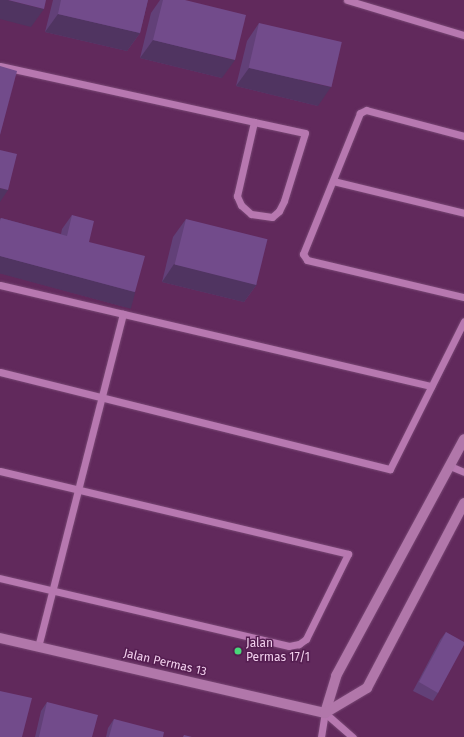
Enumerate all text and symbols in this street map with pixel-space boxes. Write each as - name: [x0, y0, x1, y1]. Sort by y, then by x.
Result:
- place label: Jalan Permas 17/1: [246, 637, 310, 665]
- street label: Jalan Permas 13: [122, 646, 208, 680]
- marker: Jalan Permas 17/1: [233, 646, 243, 656]

